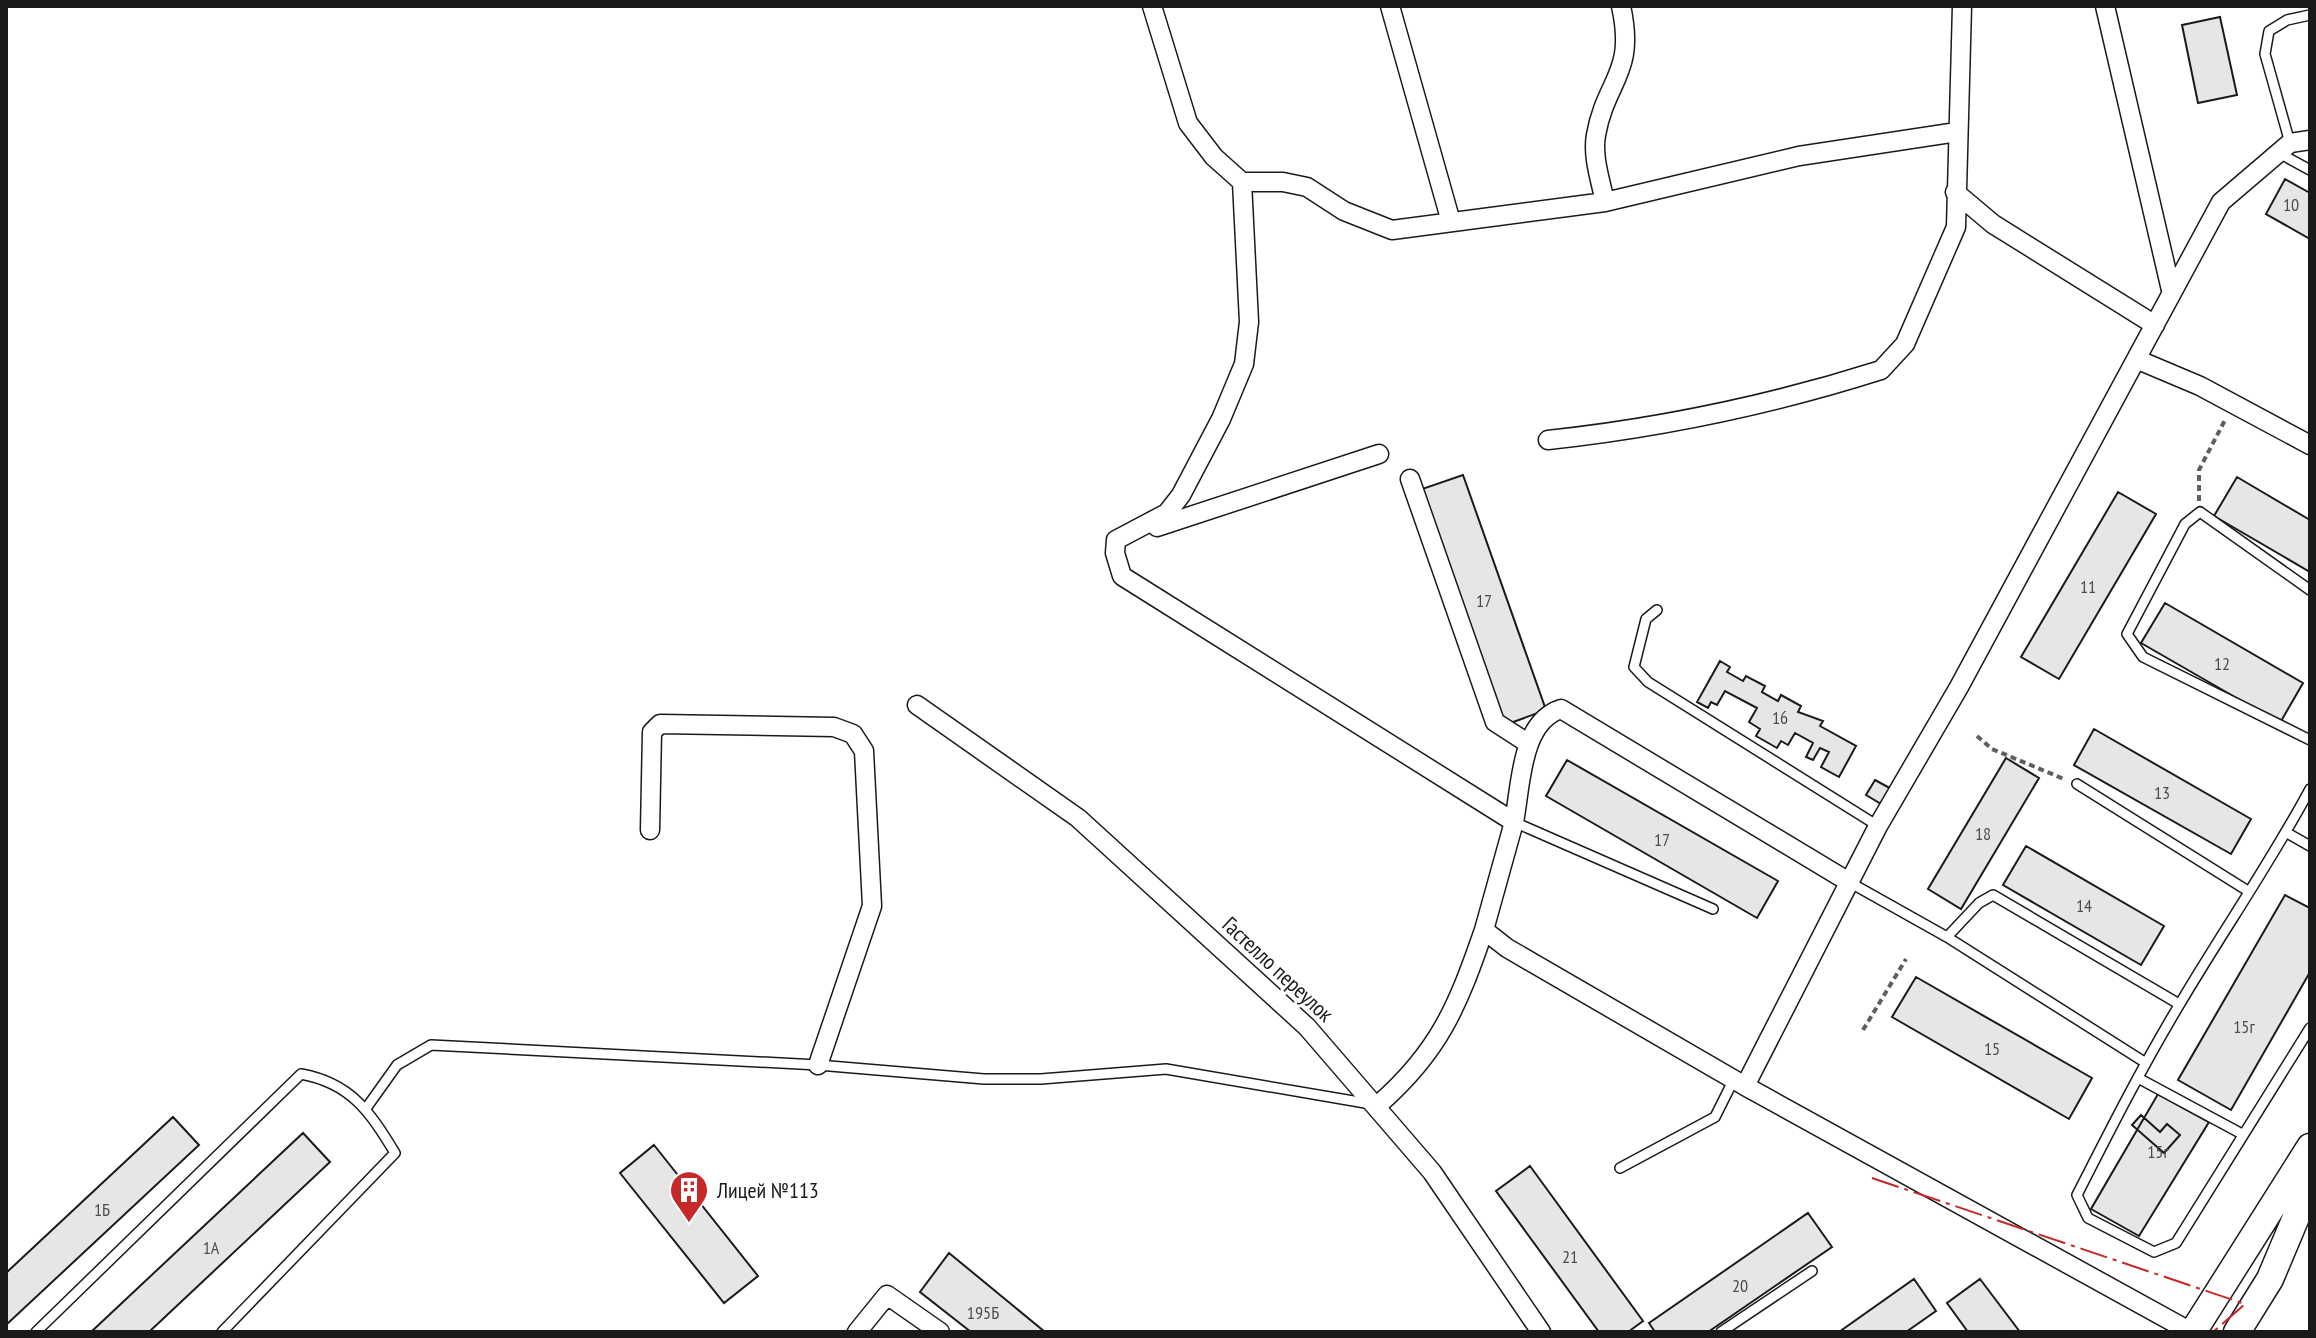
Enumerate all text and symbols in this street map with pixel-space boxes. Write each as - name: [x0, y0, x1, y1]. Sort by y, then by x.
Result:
- house number: 10: [2283, 193, 2299, 216]
- house number: 11: [2080, 575, 2096, 598]
- house number: 17: [1476, 589, 1492, 612]
- house number: 12: [2214, 652, 2230, 675]
- house number: 16: [1772, 706, 1788, 729]
- house number: 13: [2154, 781, 2170, 804]
- house number: 18: [1975, 822, 1991, 845]
- house number: 17: [1654, 828, 1670, 851]
- house number: 14: [2076, 894, 2092, 917]
- street label: Гастелло переулок: [1217, 910, 1340, 1028]
- house number: 15г: [2233, 1015, 2255, 1038]
- house number: 15: [1984, 1037, 2000, 1060]
- house number: 15г: [2147, 1140, 2169, 1163]
- building icon: Лицей №113: [668, 1169, 710, 1224]
- place label: Лицей №113: [716, 1176, 819, 1204]
- house number: 1Б: [94, 1198, 110, 1221]
- house number: 1А: [203, 1236, 220, 1259]
- house number: 21: [1562, 1245, 1578, 1268]
- house number: 20: [1732, 1274, 1748, 1297]
- house number: 195Б: [967, 1301, 999, 1324]

